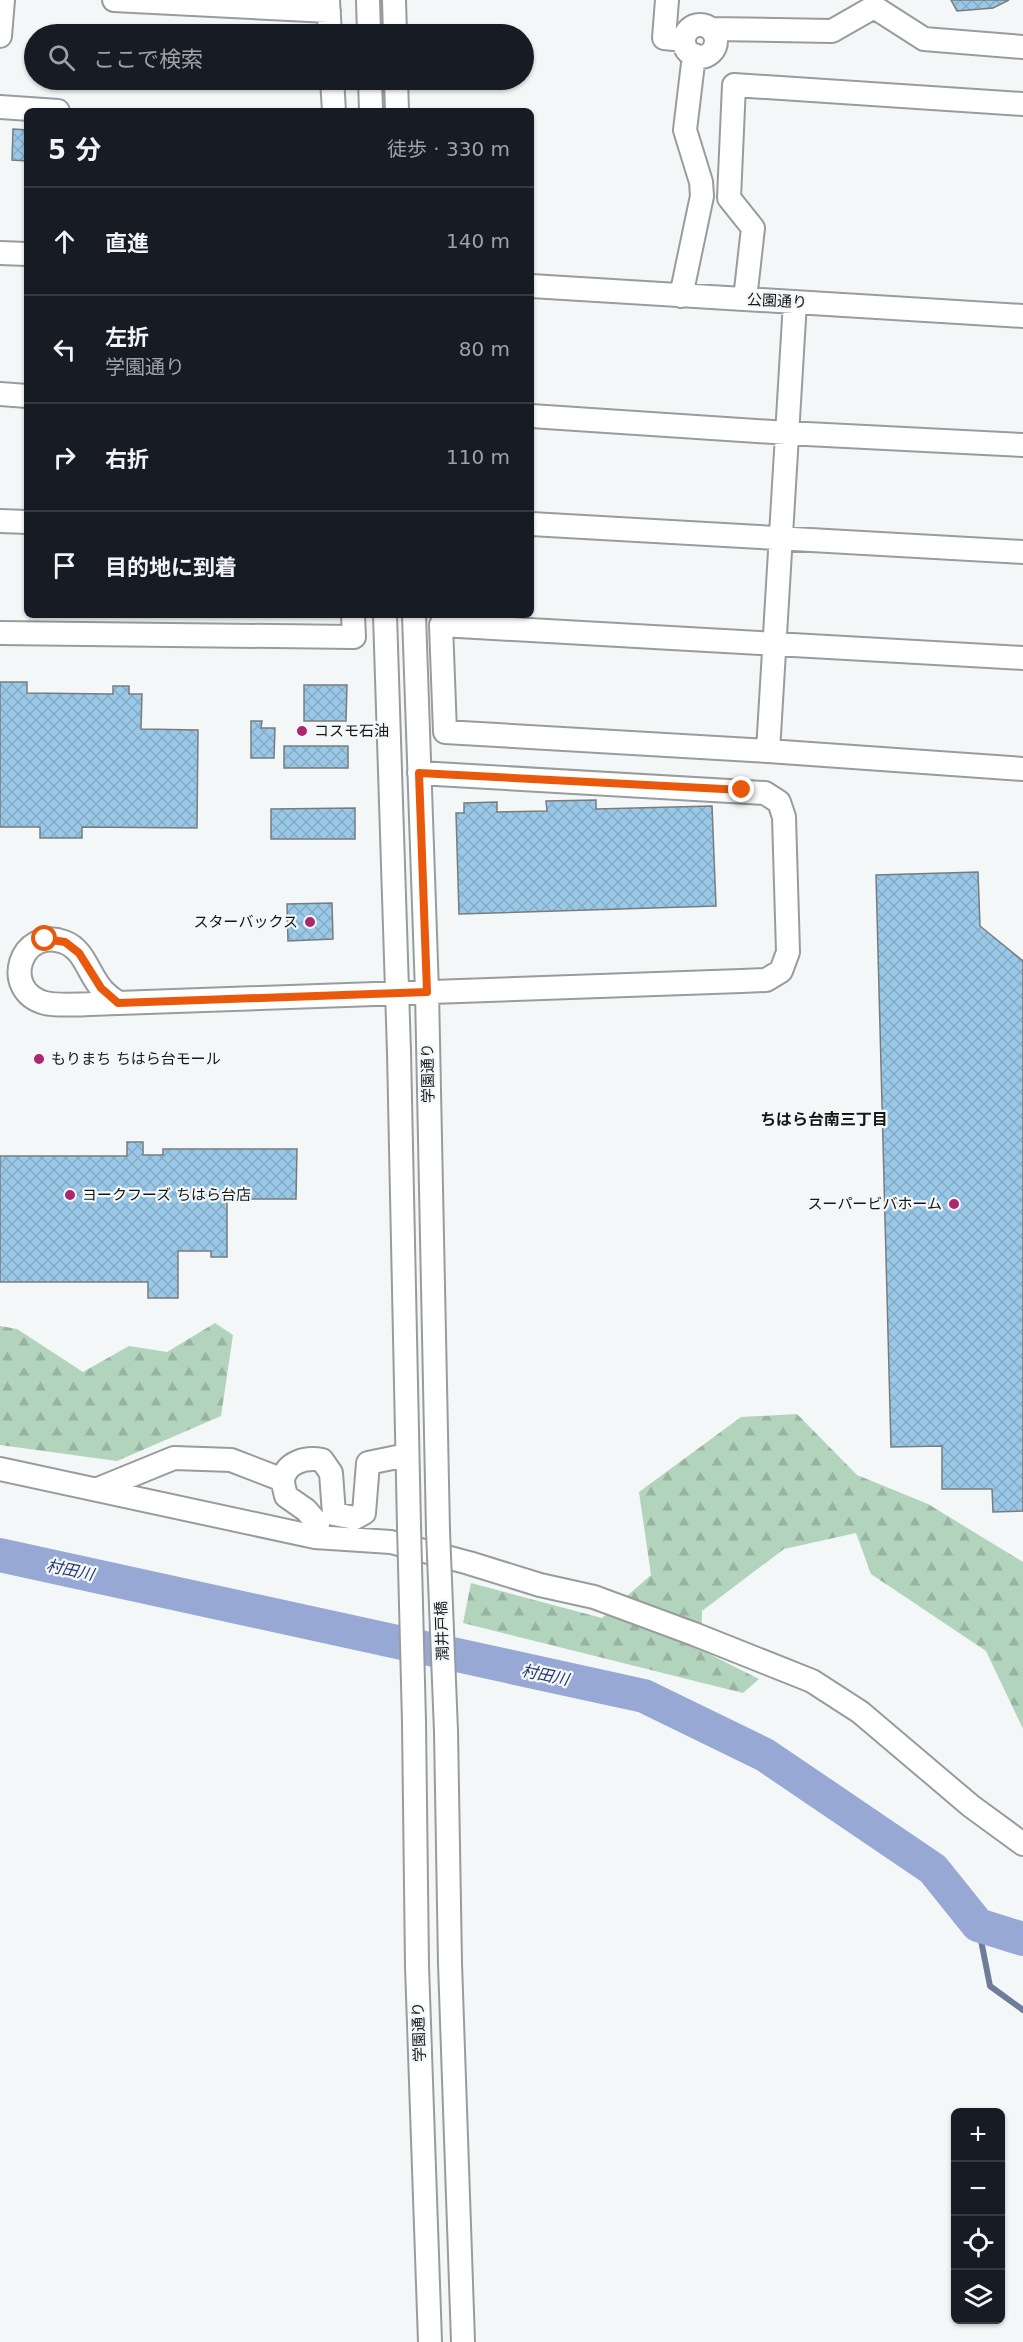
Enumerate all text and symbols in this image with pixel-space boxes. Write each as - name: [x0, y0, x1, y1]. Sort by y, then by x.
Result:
- search box: [24, 24, 534, 90]
- icon: search: [45, 41, 78, 74]
- text: ここで検索: [93, 47, 203, 72]
- text: 5 分: [48, 135, 101, 165]
- text: 徒歩 · 330 m: [387, 137, 510, 161]
- icon: ahead: [48, 225, 81, 258]
- text: 140 m: [446, 229, 510, 253]
- text: 直進: [105, 231, 149, 256]
- street label: 公園通り: [747, 290, 807, 312]
- text: 左折: [105, 325, 149, 350]
- icon: left: [48, 333, 81, 366]
- text: 80 m: [459, 337, 510, 361]
- text: 学園通り: [105, 355, 185, 379]
- icon: right: [48, 441, 81, 474]
- text: 110 m: [446, 445, 510, 469]
- text: 右折: [105, 447, 149, 472]
- icon: arrive: [48, 549, 81, 582]
- text: 目的地に到着: [105, 555, 237, 580]
- place label: コスモ石油: [314, 722, 389, 740]
- marker: コスモ石油: [295, 724, 309, 738]
- route end: [728, 776, 754, 802]
- place label: スターバックス: [194, 913, 298, 931]
- marker: スターバックス: [303, 915, 317, 929]
- route start: [31, 925, 57, 951]
- street label: 学園通り: [418, 1043, 438, 1103]
- place label: もりまち ちはら台モール: [51, 1050, 221, 1068]
- marker: もりまち ちはら台モール: [32, 1052, 46, 1066]
- district label: ちはら台南三丁目: [760, 1110, 888, 1129]
- place label: ヨークフーズ ちはら台店: [82, 1186, 251, 1204]
- marker: ヨークフーズ ちはら台店: [63, 1188, 77, 1202]
- place label: スーパービバホーム: [808, 1195, 942, 1213]
- marker: スーパービバホーム: [947, 1197, 961, 1211]
- water label: 村田川: [45, 1556, 97, 1585]
- street label: 潤井戸橋: [432, 1601, 452, 1661]
- water label: 村田川: [520, 1661, 572, 1690]
- street label: 学園通り: [409, 2002, 429, 2062]
- map controls: [951, 2108, 1005, 2324]
- button: +: [951, 2108, 1005, 2162]
- button: −: [951, 2162, 1005, 2216]
- button: locate: [951, 2216, 1005, 2270]
- button: layers: [951, 2270, 1005, 2324]

